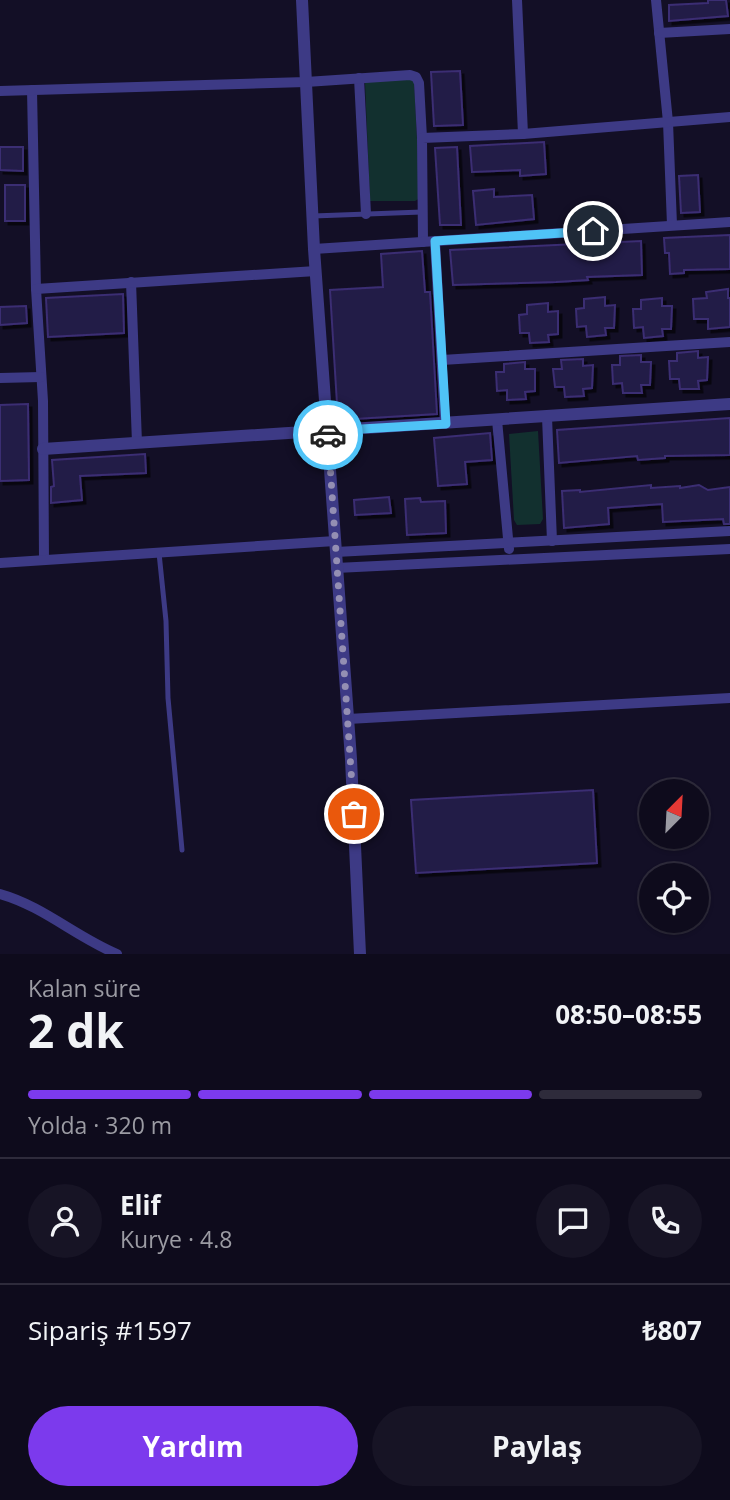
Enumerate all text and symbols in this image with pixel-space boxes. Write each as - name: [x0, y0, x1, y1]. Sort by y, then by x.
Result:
- pin: [563, 201, 623, 261]
- icon: home: [574, 212, 612, 250]
- courier: [293, 400, 363, 470]
- icon: car: [309, 416, 347, 454]
- north arrow: [639, 779, 709, 849]
- map controls: [639, 779, 709, 933]
- pin: [324, 784, 384, 844]
- icon: bag: [335, 795, 373, 833]
- button: locate: [639, 863, 709, 933]
- text: Kalan süre: [28, 972, 141, 1004]
- text: 08:50–08:55: [555, 996, 702, 1032]
- text: 2 dk: [28, 999, 124, 1061]
- text: Yolda · 320 m: [28, 1109, 172, 1141]
- button: person: [28, 1184, 102, 1258]
- button: chat: [536, 1184, 610, 1258]
- button: phone: [628, 1184, 702, 1258]
- text: Elif: [120, 1187, 161, 1223]
- text: Kurye · 4.8: [120, 1223, 232, 1255]
- text: Sipariş #1597: [28, 1312, 192, 1348]
- text: ₺807: [643, 1312, 702, 1348]
- button: Yardım: [28, 1406, 358, 1486]
- button: Paylaş: [372, 1406, 702, 1486]

